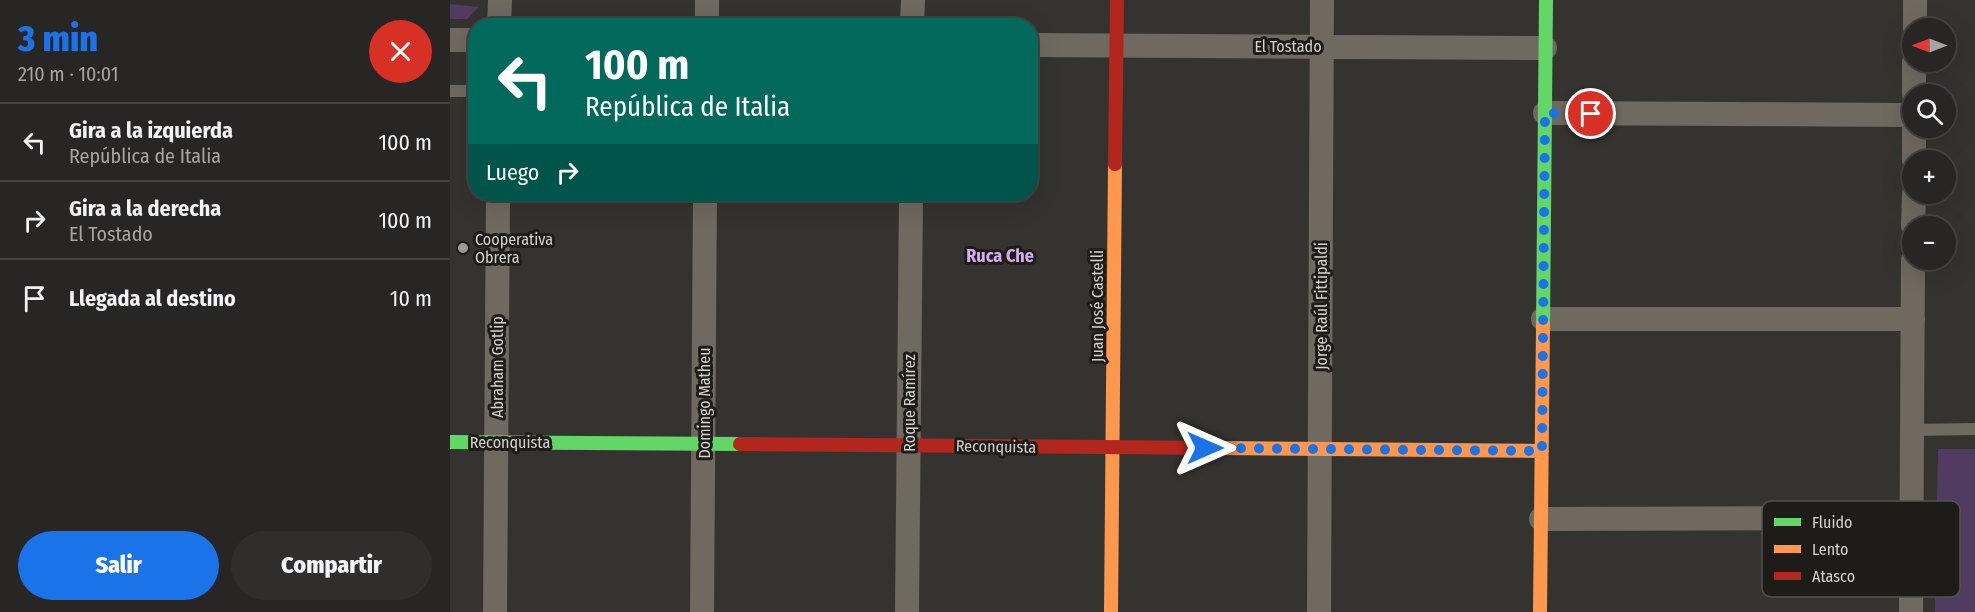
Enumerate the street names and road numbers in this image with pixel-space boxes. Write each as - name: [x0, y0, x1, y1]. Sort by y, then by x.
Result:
- street label: El Tostado: [1254, 37, 1322, 56]
- street label: Jorge Raúl Fittipaldi: [1312, 242, 1331, 370]
- street label: Juan José Castelli: [1088, 250, 1107, 362]
- street label: Abraham Gotlip: [488, 316, 507, 418]
- street label: Domingo Matheu: [695, 347, 714, 459]
- street label: Roque Ramírez: [900, 354, 919, 452]
- street label: Reconquista: [470, 433, 550, 452]
- street label: Reconquista: [956, 436, 1037, 457]

